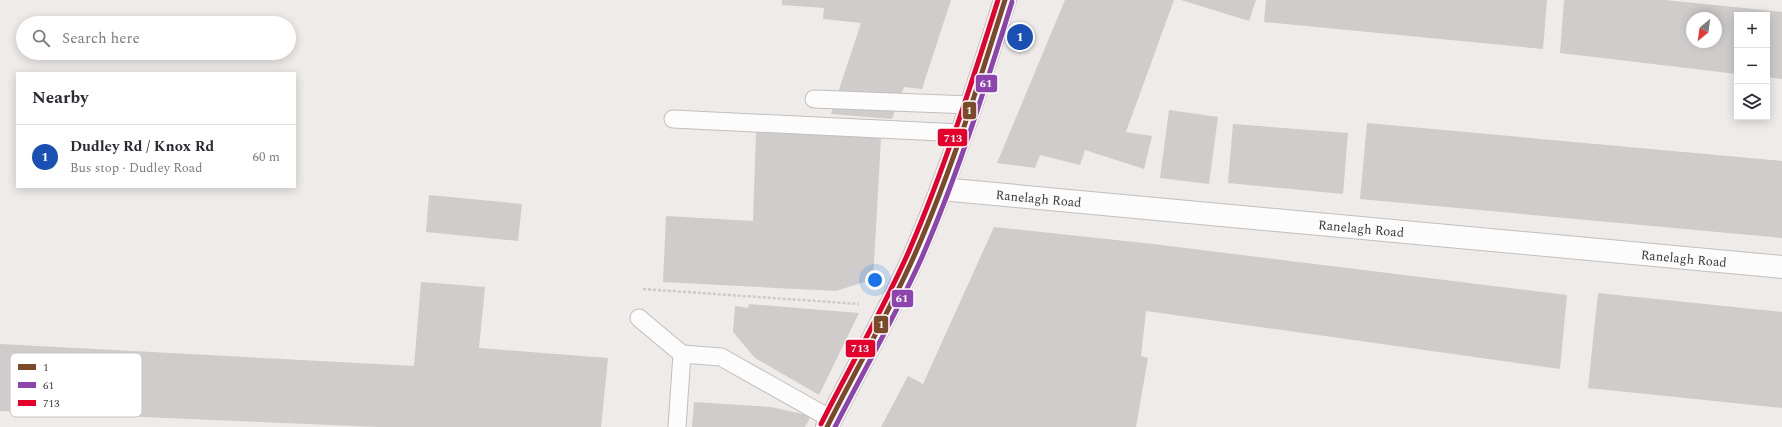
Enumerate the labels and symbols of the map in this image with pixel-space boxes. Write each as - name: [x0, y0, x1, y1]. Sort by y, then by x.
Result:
- north arrow: [1686, 12, 1722, 48]
- pin: 1: [1007, 22, 1033, 52]
- line badge: 61: [975, 74, 998, 93]
- text: 61: [980, 75, 992, 92]
- line badge: 1: [962, 101, 977, 120]
- text: 1: [966, 102, 972, 119]
- line badge: 713: [937, 128, 968, 147]
- text: 713: [944, 130, 962, 147]
- street label: Ranelagh Road: [995, 185, 1082, 213]
- street label: Ranelagh Road: [1317, 215, 1405, 243]
- street label: Ranelagh Road: [1640, 245, 1728, 273]
- your location: [865, 270, 885, 290]
- line badge: 61: [891, 289, 914, 308]
- text: 61: [896, 290, 908, 307]
- line badge: 1: [873, 315, 889, 334]
- text: 1: [878, 316, 884, 333]
- line badge: 713: [845, 339, 876, 358]
- text: 713: [851, 340, 869, 357]
- legend: [10, 353, 142, 417]
- text: 1: [43, 359, 49, 376]
- text: 61: [43, 377, 54, 394]
- text: 713: [43, 395, 60, 412]

